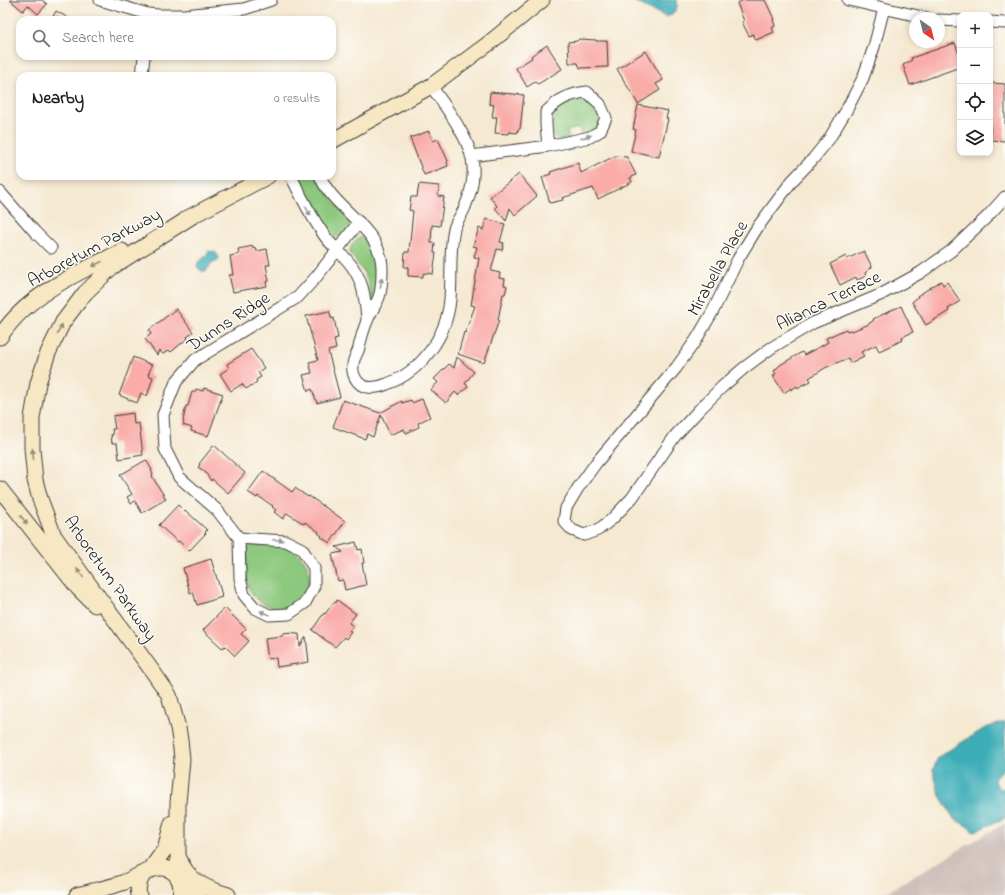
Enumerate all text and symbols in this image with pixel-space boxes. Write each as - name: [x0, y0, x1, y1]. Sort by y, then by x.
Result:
- north arrow: [909, 12, 945, 48]
- map controls: [957, 12, 993, 156]
- button: +: [957, 12, 993, 48]
- search box: [16, 16, 336, 60]
- icon: search: [30, 27, 52, 49]
- text: Search here: [62, 27, 134, 49]
- button: −: [957, 48, 993, 84]
- button: locate: [957, 84, 993, 120]
- text: Nearby: [32, 86, 84, 111]
- text: 0 results: [274, 89, 320, 108]
- button: layers: [957, 120, 993, 156]
- one-way arrow: [581, 134, 593, 140]
- street label: Arboretum Parkway: [23, 203, 166, 295]
- one-way arrow: [305, 205, 312, 217]
- street label: Mirabella Place: [682, 216, 756, 321]
- one-way arrow: [91, 261, 102, 267]
- street label: Alianca Terrace: [772, 265, 886, 338]
- one-way arrow: [378, 277, 384, 289]
- street label: Dunns Ridge: [182, 286, 277, 361]
- one-way arrow: [57, 324, 63, 335]
- one-way arrow: [29, 448, 36, 460]
- street label: Arboretum Parkway: [56, 511, 162, 647]
- one-way arrow: [19, 514, 28, 525]
- one-way arrow: [272, 537, 285, 543]
- one-way arrow: [76, 567, 85, 578]
- one-way arrow: [259, 609, 271, 615]

